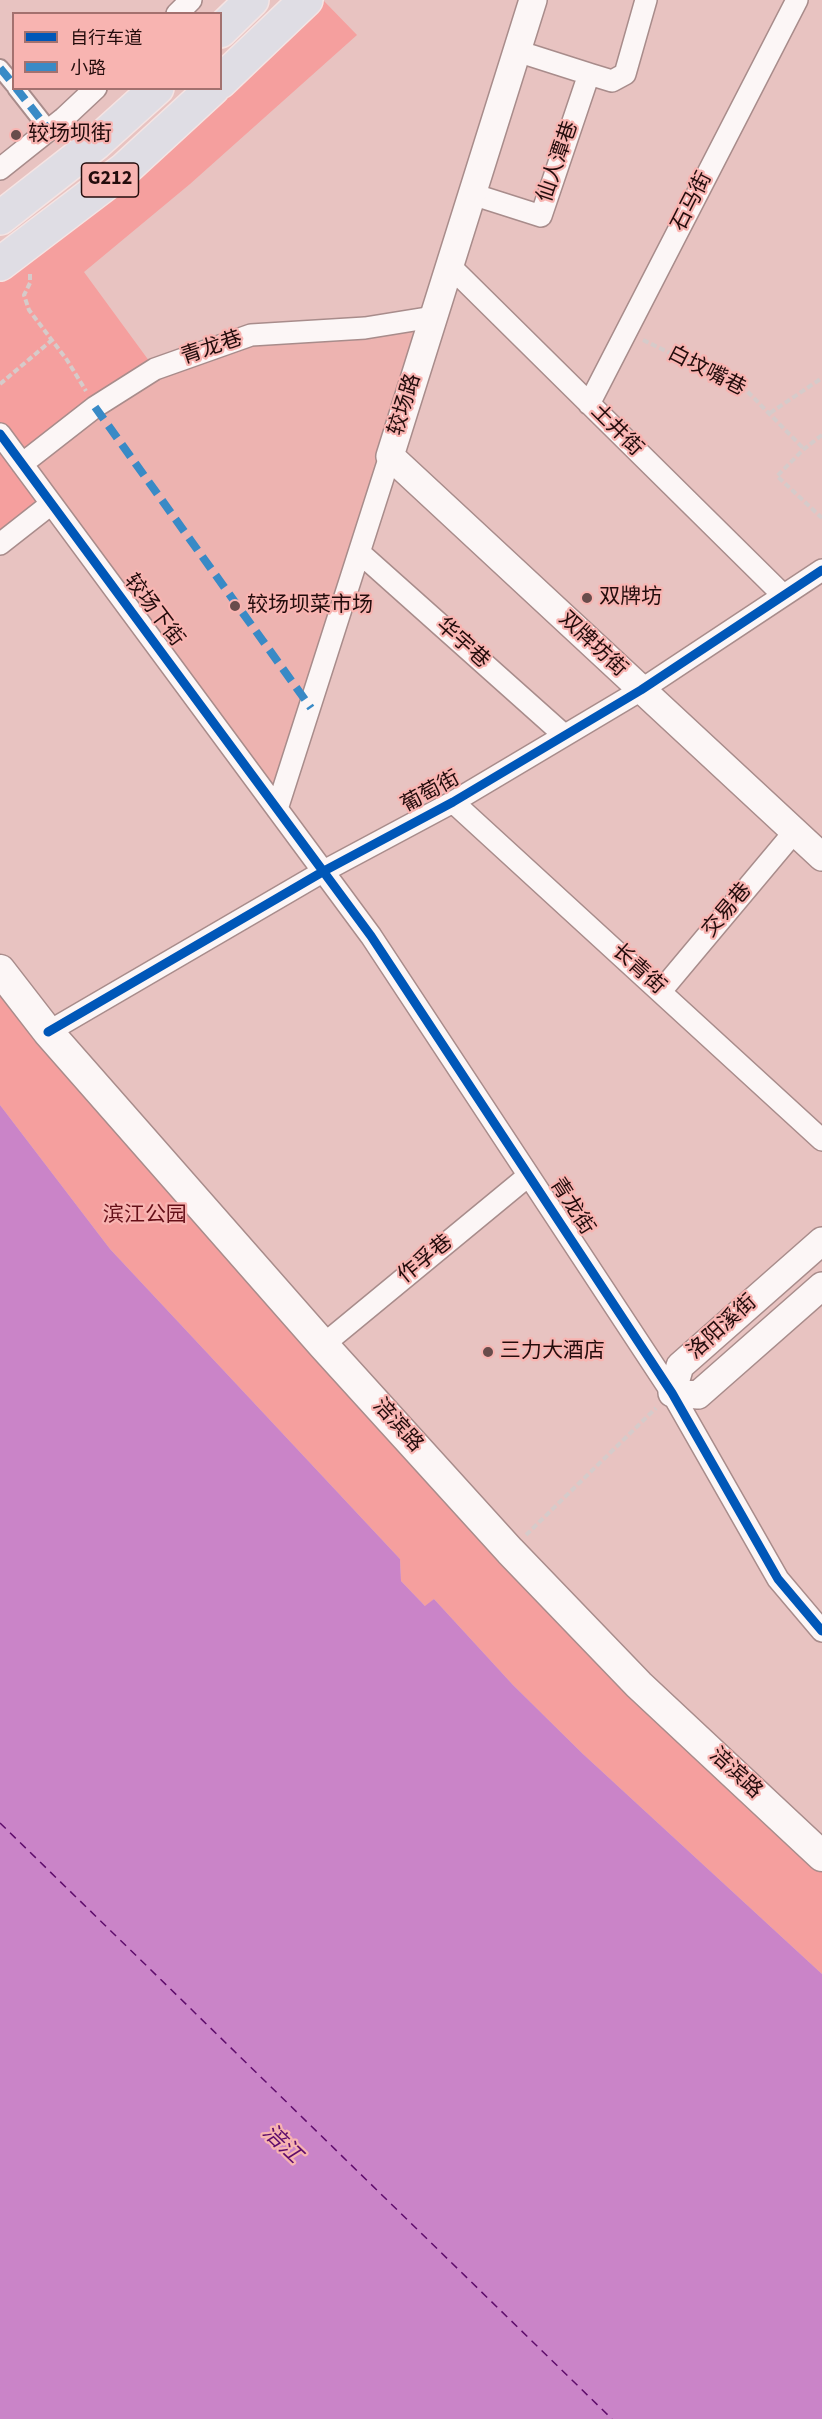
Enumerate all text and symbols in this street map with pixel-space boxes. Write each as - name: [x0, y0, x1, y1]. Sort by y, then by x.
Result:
- legend: [12, 12, 222, 90]
- text: 自行车道: [70, 26, 142, 51]
- text: 小路: [70, 56, 106, 81]
- street label: 仙人潭巷: [533, 118, 585, 206]
- place label: 较场坝街: [28, 122, 112, 148]
- marker: 较场坝街: [9, 128, 23, 142]
- road number: G212: [82, 163, 138, 197]
- street label: 石马街: [667, 168, 719, 236]
- street label: 青龙巷: [178, 327, 246, 371]
- street label: 白坟嘴巷: [663, 342, 749, 402]
- street label: 较场路: [385, 371, 427, 439]
- street label: 土井街: [585, 400, 647, 462]
- street label: 较场下街: [118, 570, 188, 652]
- place label: 双牌坊: [599, 585, 662, 611]
- marker: 双牌坊: [580, 591, 594, 605]
- place label: 较场坝菜市场: [247, 593, 373, 619]
- marker: 较场坝菜市场: [228, 599, 242, 613]
- street label: 双牌坊街: [553, 607, 631, 683]
- street label: 华宇巷: [430, 614, 494, 674]
- street label: 葡萄街: [397, 767, 465, 819]
- street label: 交易巷: [698, 879, 758, 943]
- street label: 长青街: [606, 940, 670, 1000]
- street label: 青龙街: [543, 1174, 599, 1240]
- park label: 滨江公园: [103, 1203, 187, 1229]
- street label: 作孚巷: [394, 1230, 458, 1290]
- street label: 洛阳溪街: [683, 1291, 763, 1365]
- place label: 三力大酒店: [500, 1339, 605, 1365]
- marker: 三力大酒店: [481, 1345, 495, 1359]
- street label: 涪滨路: [367, 1394, 427, 1458]
- street label: 涪滨路: [703, 1743, 767, 1805]
- water label: 涪江: [256, 2120, 306, 2170]

